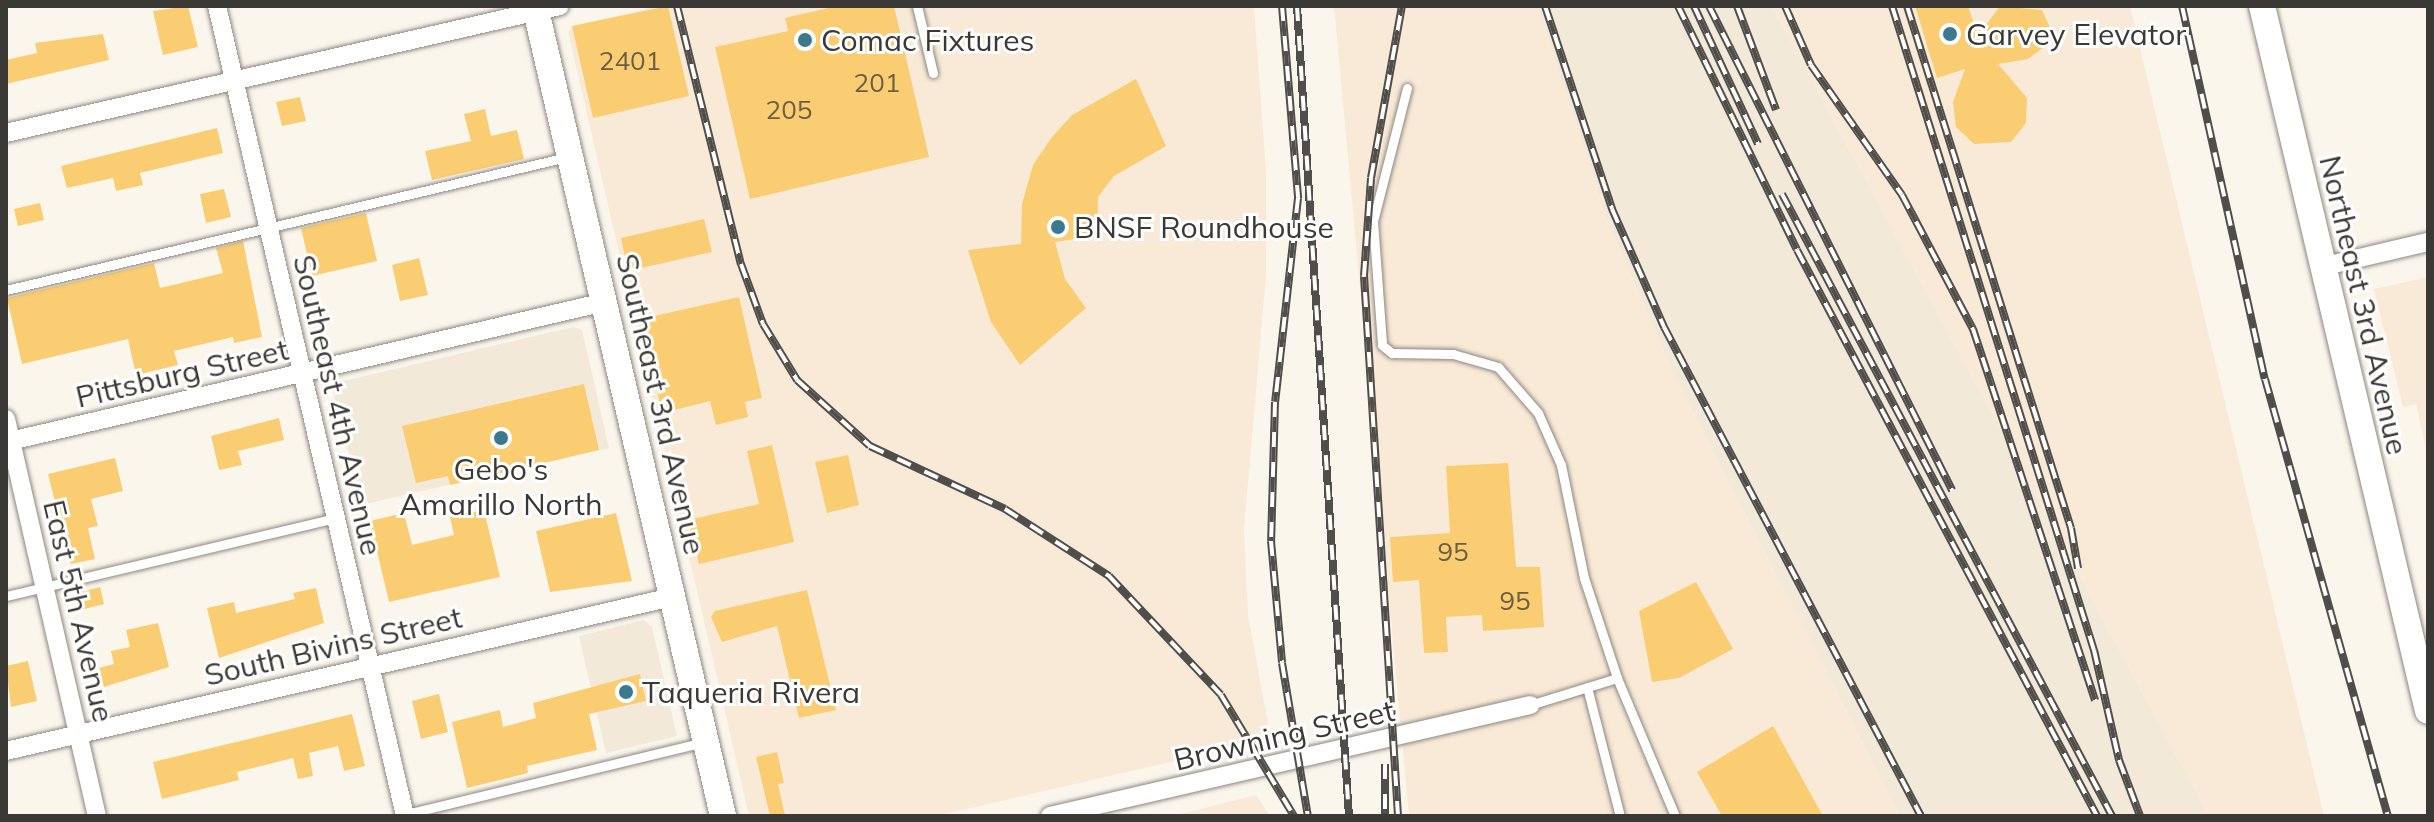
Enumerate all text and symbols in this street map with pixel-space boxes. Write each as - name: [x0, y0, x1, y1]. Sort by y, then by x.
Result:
- place label: Garvey Elevator: [1966, 16, 2186, 52]
- place label: Comac Fixtures: [821, 22, 1034, 58]
- marker: Garvey Elevator: [1941, 25, 1959, 43]
- marker: Comac Fixtures: [796, 31, 814, 49]
- house number: 2401: [599, 45, 661, 77]
- house number: 201: [854, 67, 900, 99]
- house number: 205: [766, 94, 812, 126]
- street label: Northeast 3rd Avenue: [2312, 152, 2416, 458]
- place label: BNSF Roundhouse: [1074, 209, 1334, 245]
- marker: BNSF Roundhouse: [1049, 218, 1067, 236]
- street label: Southeast 3rd Avenue: [609, 250, 713, 558]
- street label: Southeast 4th Avenue: [286, 251, 390, 559]
- street label: Pittsburg Street: [72, 331, 292, 415]
- marker: Gebo's Amarillo North: [492, 429, 510, 447]
- place label: Gebo's Amarillo North: [400, 451, 602, 522]
- street label: East 5th Avenue: [36, 496, 122, 726]
- house number: 95: [1437, 536, 1469, 568]
- house number: 95: [1499, 585, 1531, 617]
- street label: South Bivins Street: [201, 599, 465, 693]
- place label: Taqueria Rivera: [642, 674, 860, 710]
- marker: Taqueria Rivera: [617, 683, 635, 701]
- street label: Browning Street: [1170, 692, 1398, 778]

